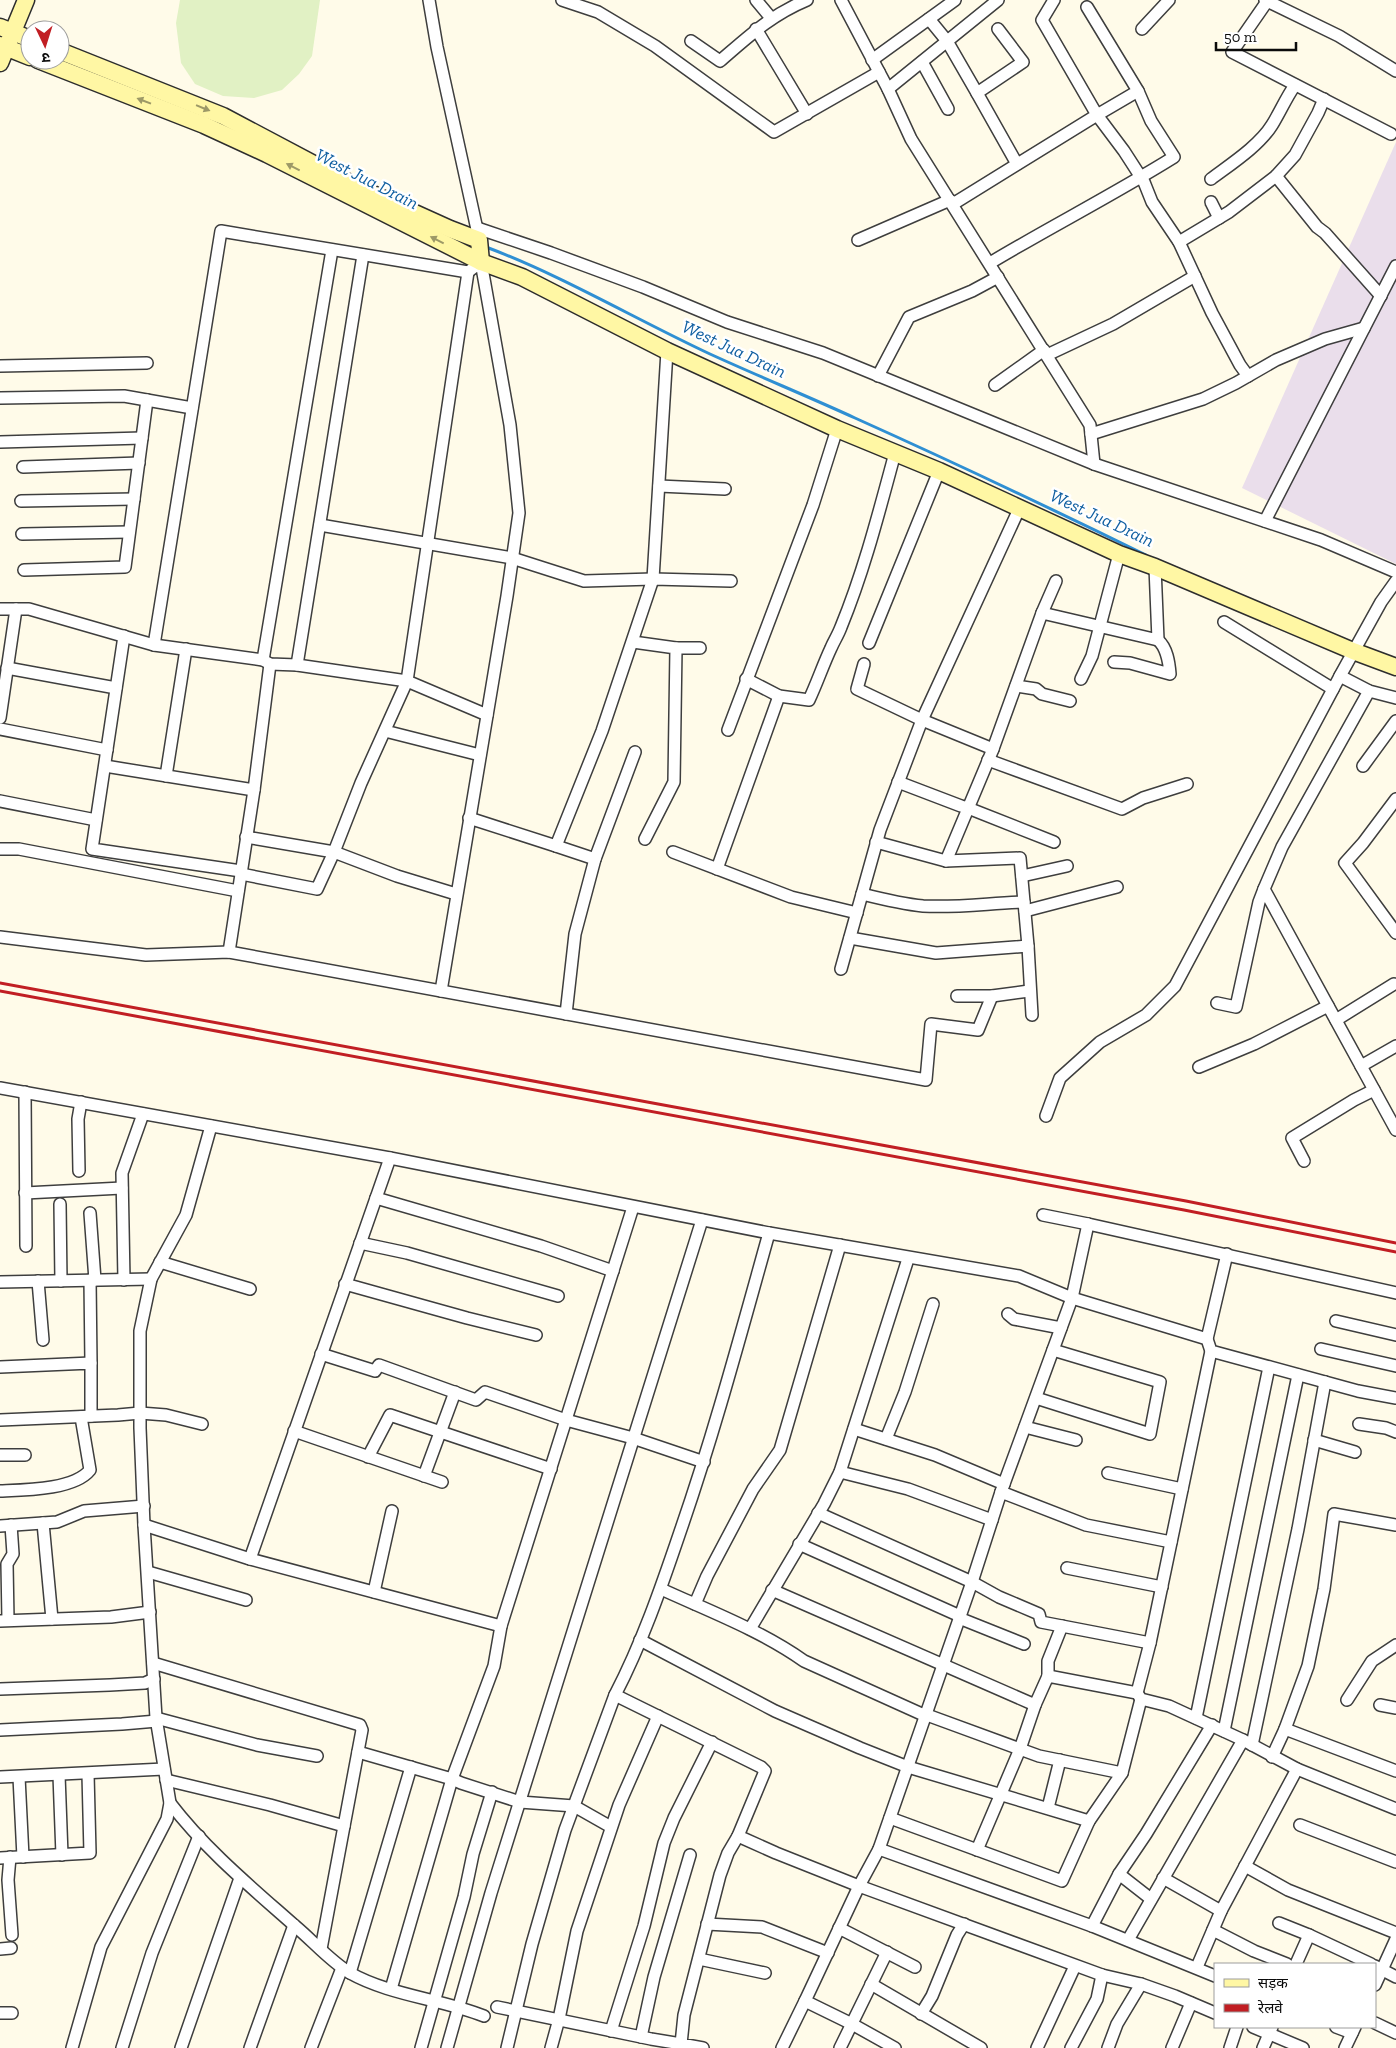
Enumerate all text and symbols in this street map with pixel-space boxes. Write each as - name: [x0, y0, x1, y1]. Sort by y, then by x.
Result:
- north arrow: [20, 20, 70, 70]
- scale bar: [1216, 20, 1296, 52]
- text: 50 m: [1224, 28, 1257, 46]
- text: उ: [40, 49, 51, 66]
- one-way arrow: [137, 97, 151, 105]
- one-way arrow: [196, 105, 210, 113]
- water label: West Jua Drain: [312, 144, 422, 214]
- one-way arrow: [285, 163, 300, 171]
- one-way arrow: [430, 236, 445, 244]
- water label: West Jua Drain: [678, 315, 790, 383]
- water label: West Jua Drain: [1046, 484, 1158, 552]
- legend: [1214, 1963, 1376, 2028]
- text: सड़क: [1258, 1974, 1288, 1992]
- text: रेलवे: [1257, 1999, 1283, 2017]

